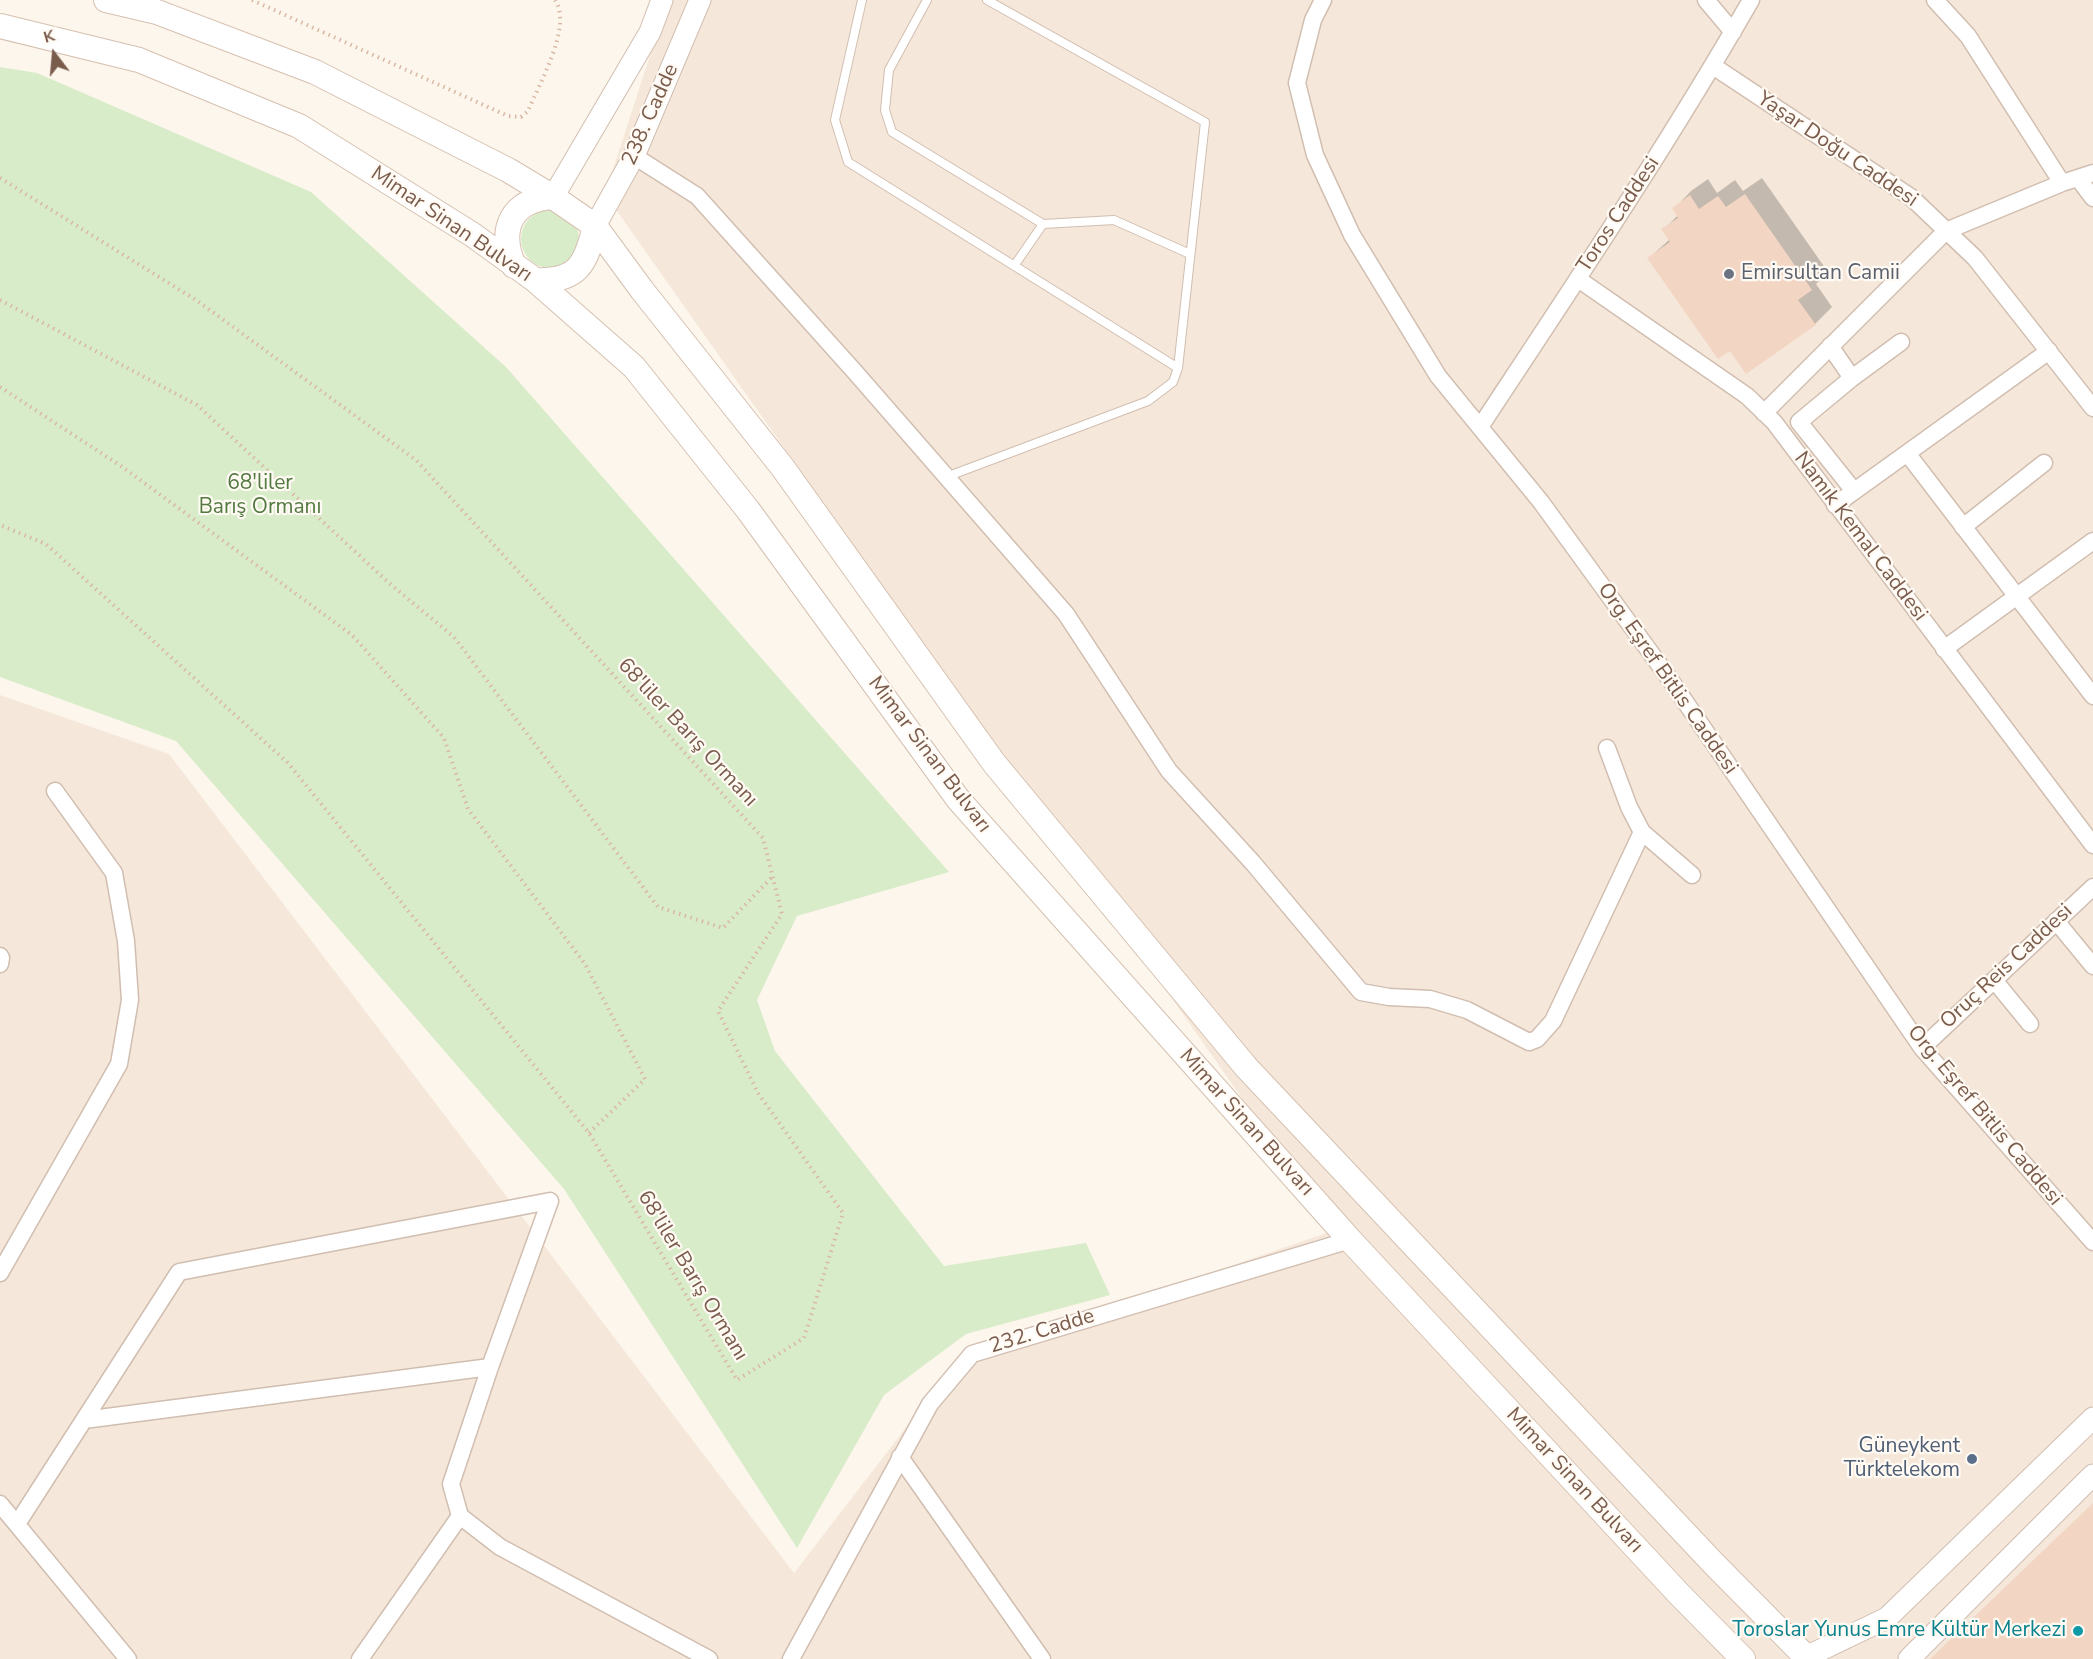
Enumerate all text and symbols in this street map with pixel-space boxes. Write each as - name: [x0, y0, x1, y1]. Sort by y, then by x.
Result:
- north arrow: [24, 24, 84, 84]
- text: K: [41, 25, 57, 49]
- street label: 238. Cadde: [617, 60, 685, 170]
- street label: Yaşar Doğu Caddesi: [1752, 87, 1922, 213]
- street label: Toros Caddesi: [1572, 152, 1666, 278]
- street label: Mimar Sinan Bulvarı: [366, 162, 536, 288]
- place label: Emirsultan Camii: [1741, 261, 1900, 287]
- marker: Emirsultan Camii: [1722, 267, 1736, 281]
- street label: Namık Kemal Caddesi: [1788, 447, 1932, 627]
- park label: 68'liler Barış Ormanı: [199, 471, 321, 521]
- street label: Org. Eşref Bitlis Caddesi: [1591, 579, 1743, 779]
- street label: 68'liler Barış Ormanı: [612, 654, 762, 812]
- street label: Mimar Sinan Bulvarı: [862, 672, 996, 838]
- street label: Oruç Reis Caddesi: [1936, 899, 2078, 1035]
- street label: Org. Eşref Bitlis Caddesi: [1901, 1021, 2067, 1211]
- street label: Mimar Sinan Bulvarı: [1173, 1044, 1319, 1202]
- street label: 68'liler Barış Ormanı: [631, 1186, 753, 1366]
- street label: 232. Cadde: [986, 1304, 1098, 1360]
- street label: Mimar Sinan Bulvarı: [1500, 1403, 1648, 1559]
- place label: Güneykent Türktelekom: [1844, 1434, 1960, 1484]
- marker: Güneykent Türktelekom: [1965, 1452, 1979, 1466]
- place label: Toroslar Yunus Emre Kültür Merkezi: [1732, 1618, 2066, 1644]
- marker: Toroslar Yunus Emre Kültür Merkezi: [2071, 1624, 2085, 1638]

